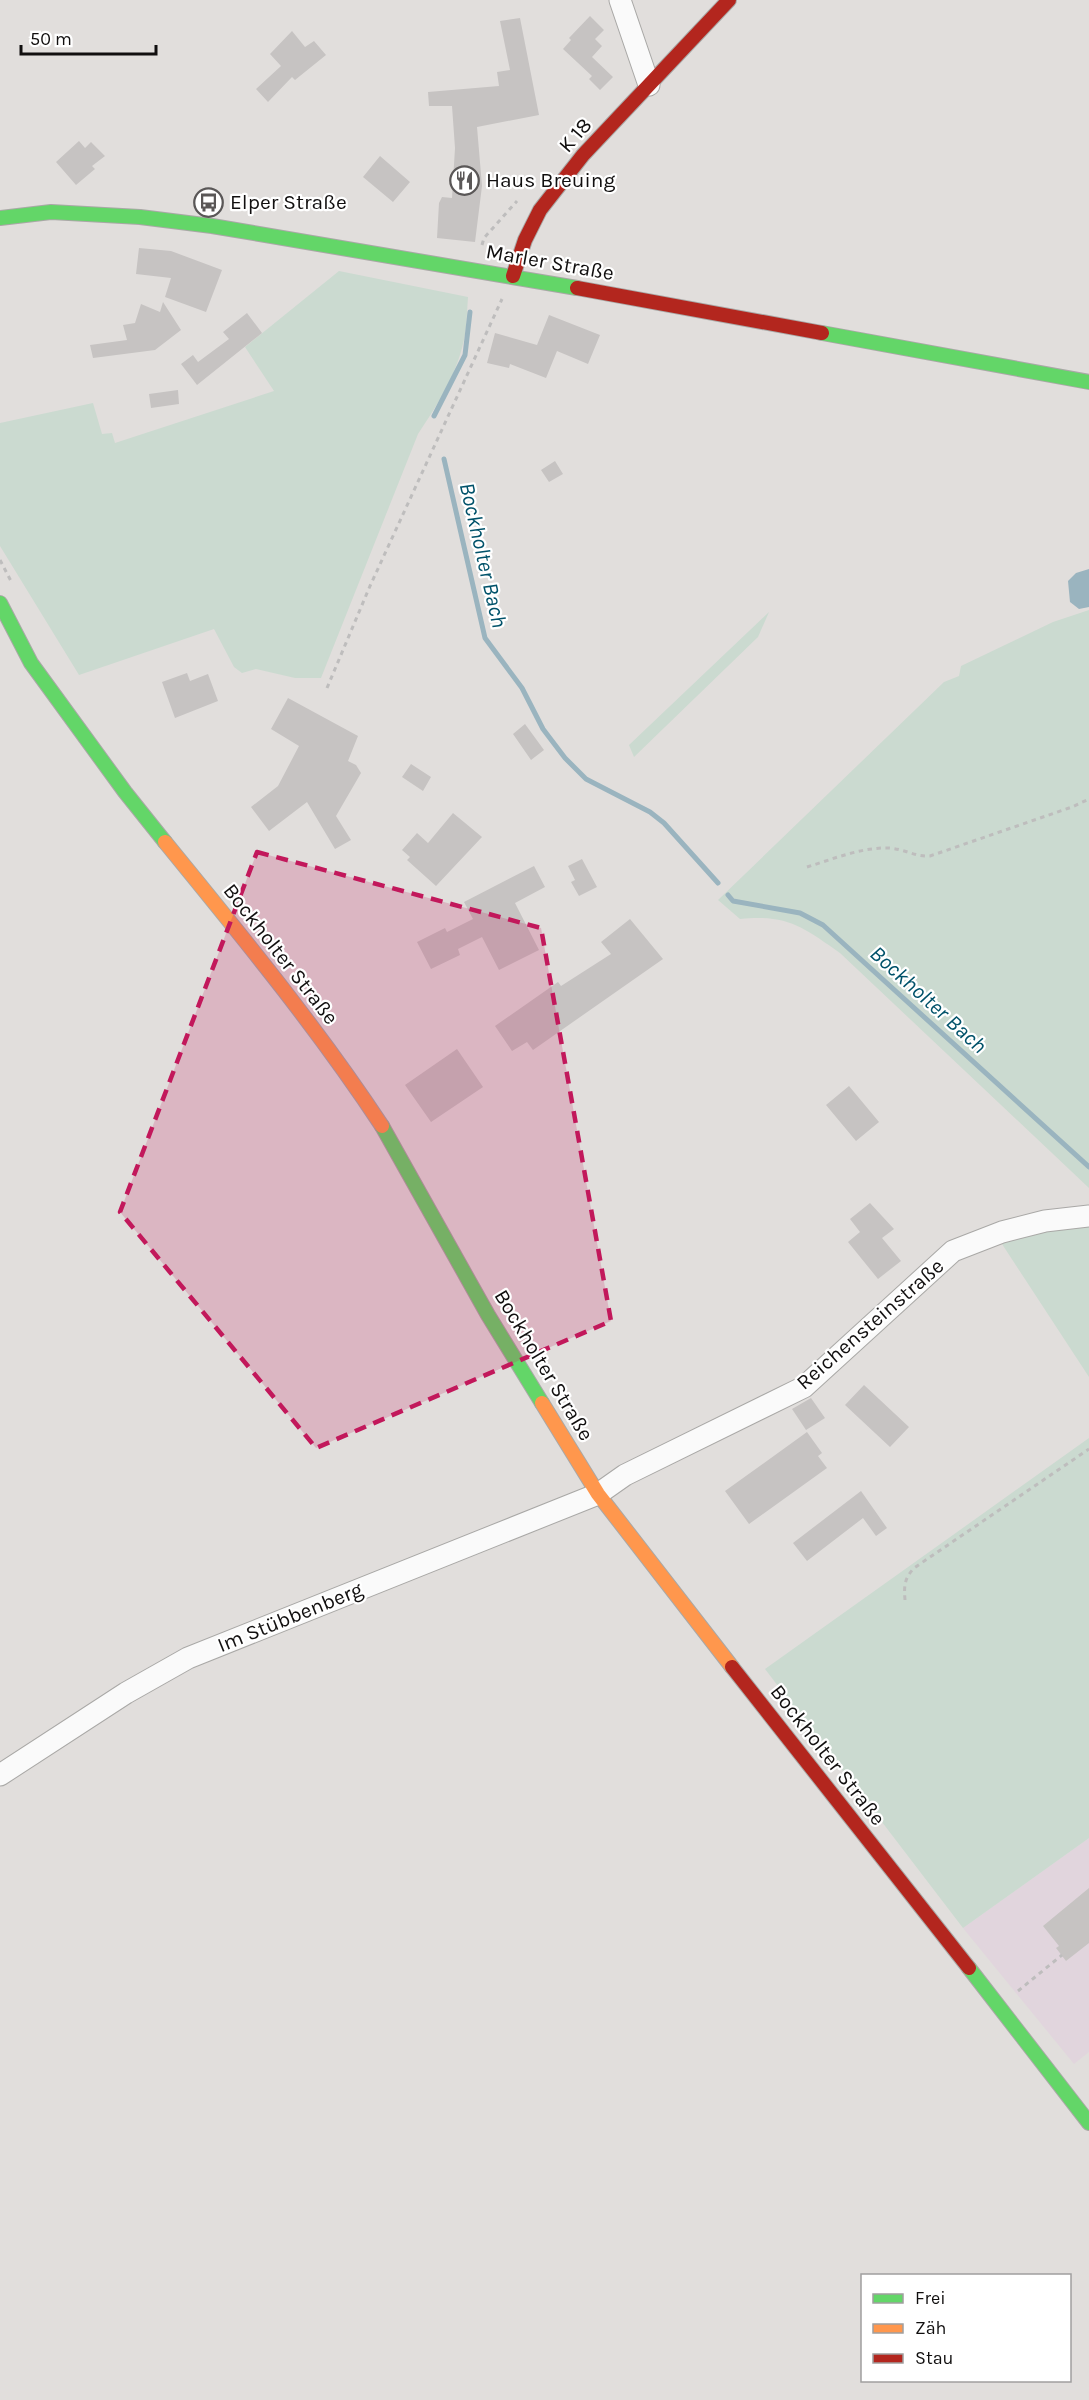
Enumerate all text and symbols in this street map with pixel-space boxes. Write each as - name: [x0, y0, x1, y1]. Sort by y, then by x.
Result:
- scale bar: [21, 18, 156, 56]
- text: 50 m: [30, 28, 72, 50]
- street label: K 18: [554, 113, 596, 157]
- restaurant icon: Haus Breuing: [449, 164, 481, 196]
- place label: Haus Breuing: [486, 168, 615, 192]
- bus stop icon: Elper Straße: [193, 186, 225, 218]
- place label: Elper Straße: [230, 190, 347, 214]
- street label: Marler Straße: [484, 239, 616, 285]
- water label: Bockholter Bach: [454, 480, 512, 630]
- street label: Bockholter Straße: [219, 879, 343, 1029]
- water label: Bockholter Bach: [865, 940, 992, 1059]
- street label: Reichensteinstraße: [791, 1254, 949, 1394]
- street label: Bockholter Straße: [489, 1285, 599, 1445]
- street label: Im Stübbenberg: [214, 1577, 366, 1657]
- street label: Bockholter Straße: [766, 1680, 890, 1830]
- legend: [861, 2274, 1071, 2382]
- text: Frei: [915, 2287, 946, 2309]
- text: Zäh: [915, 2317, 946, 2339]
- text: Stau: [915, 2347, 953, 2369]

